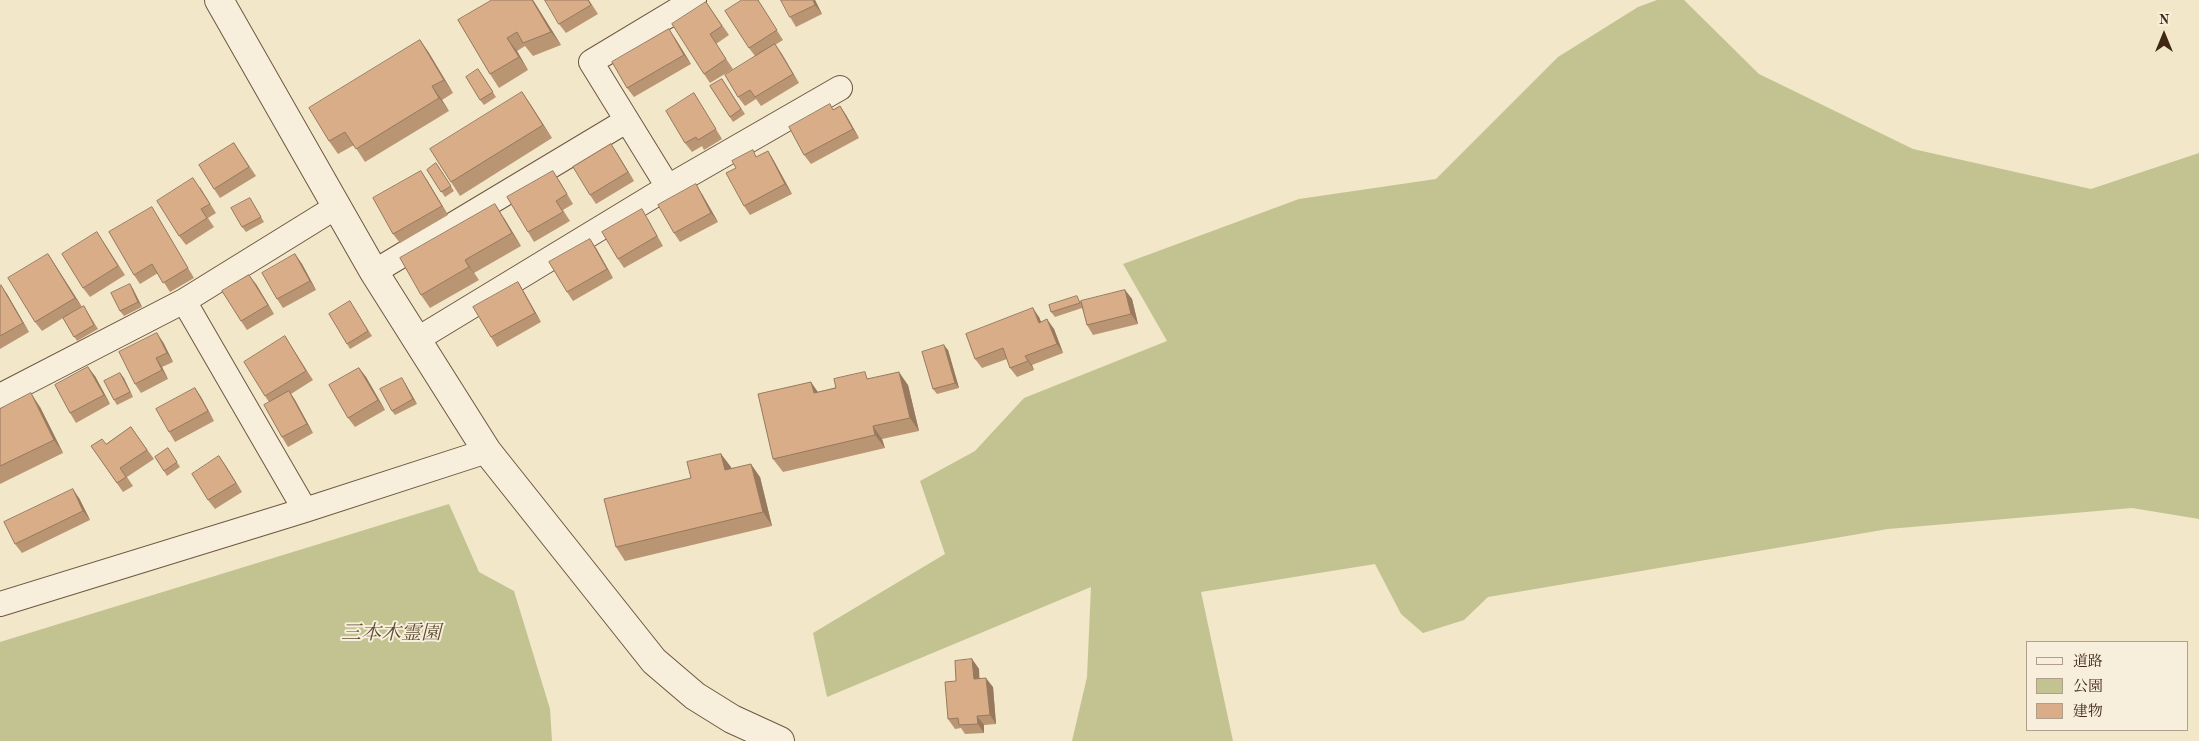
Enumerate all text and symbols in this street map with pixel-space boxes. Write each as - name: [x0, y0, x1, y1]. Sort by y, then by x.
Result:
- north arrow: [2139, 10, 2189, 60]
- text: N: [2159, 13, 2169, 27]
- park label: 三本木霊園: [341, 622, 441, 646]
- legend: [2026, 641, 2189, 731]
- text: 道路: [2073, 655, 2103, 670]
- text: 公園: [2073, 680, 2103, 695]
- text: 建物: [2073, 705, 2103, 720]

